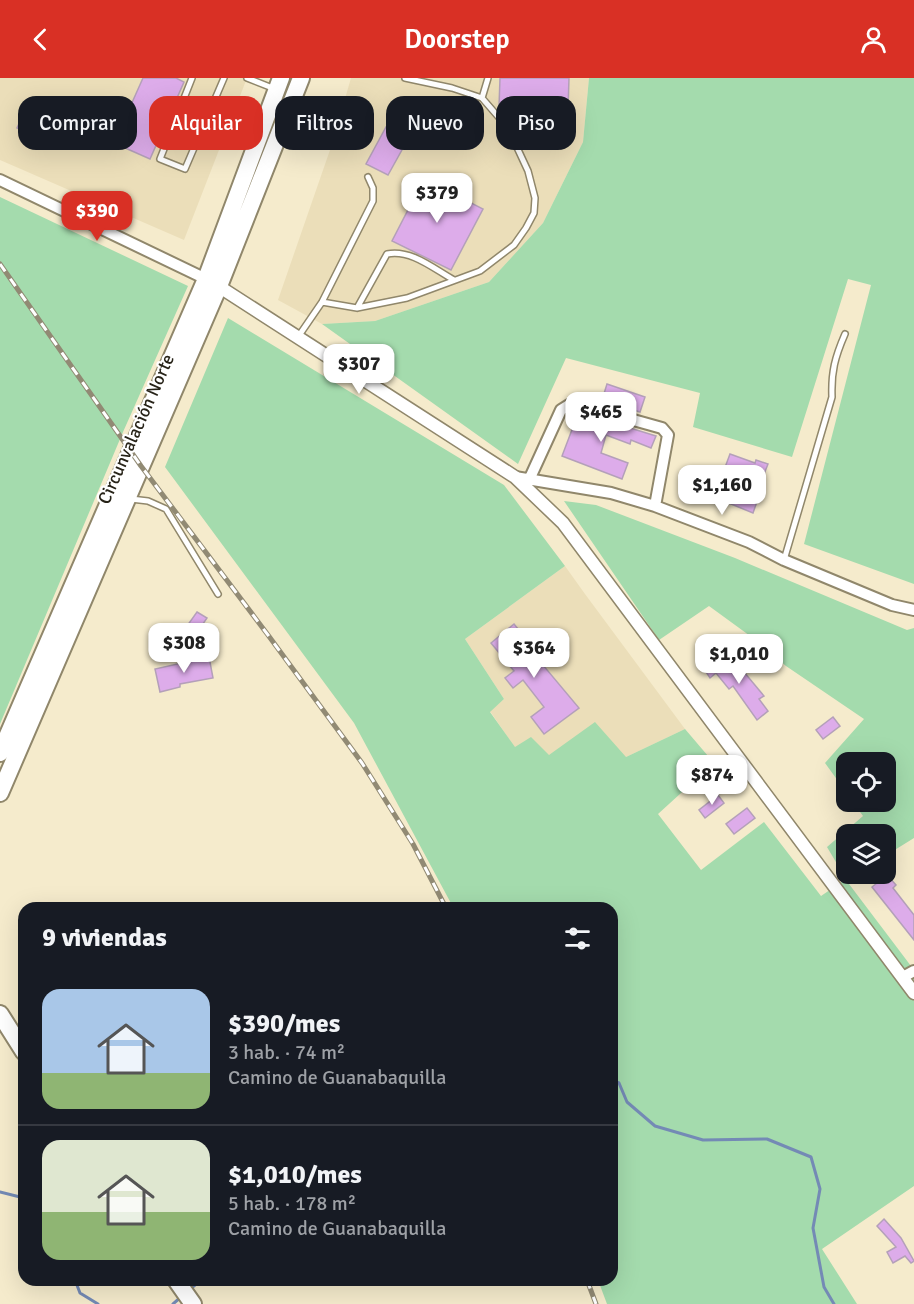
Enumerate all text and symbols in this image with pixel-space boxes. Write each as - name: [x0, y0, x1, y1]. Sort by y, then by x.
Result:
- icon: back: [24, 23, 57, 56]
- text: Doorstep: [404, 23, 510, 56]
- icon: person: [857, 23, 890, 56]
- chip: Comprar: [18, 96, 137, 150]
- chip: Alquilar: [149, 96, 263, 150]
- chip: Filtros: [275, 96, 374, 150]
- chip: Nuevo: [386, 96, 484, 150]
- chip: Piso: [496, 96, 576, 150]
- pin: $379: [401, 173, 473, 224]
- text: $379: [415, 180, 459, 205]
- pin: $390: [61, 191, 133, 242]
- text: $390: [75, 198, 119, 223]
- pin: $307: [323, 344, 395, 395]
- street label: Circunvalación Norte: [93, 351, 179, 507]
- text: $307: [337, 351, 381, 376]
- pin: $465: [565, 392, 637, 443]
- text: $465: [579, 399, 623, 424]
- pin: $1,160: [673, 465, 771, 516]
- text: $1,160: [692, 472, 752, 497]
- pin: $308: [148, 623, 220, 674]
- pin: $364: [498, 628, 570, 679]
- text: $308: [162, 630, 206, 655]
- pin: $1,010: [690, 634, 788, 685]
- text: $364: [512, 635, 556, 660]
- text: $1,010: [709, 641, 769, 666]
- map controls: [836, 752, 896, 884]
- button: locate: [836, 752, 896, 812]
- pin: $874: [676, 755, 748, 806]
- text: $874: [690, 762, 734, 787]
- button: layers: [836, 824, 896, 884]
- text: 9 viviendas: [42, 922, 167, 954]
- icon: filters: [561, 922, 594, 955]
- text: $390/mes: [228, 1008, 340, 1040]
- icon: home: [90, 1013, 162, 1085]
- text: 3 hab. · 74 m²: [228, 1040, 345, 1065]
- text: Camino de Guanabaquilla: [228, 1065, 446, 1090]
- text: $1,010/mes: [228, 1159, 362, 1191]
- icon: home: [90, 1164, 162, 1236]
- text: 5 hab. · 178 m²: [228, 1191, 356, 1216]
- text: Camino de Guanabaquilla: [228, 1216, 446, 1241]

